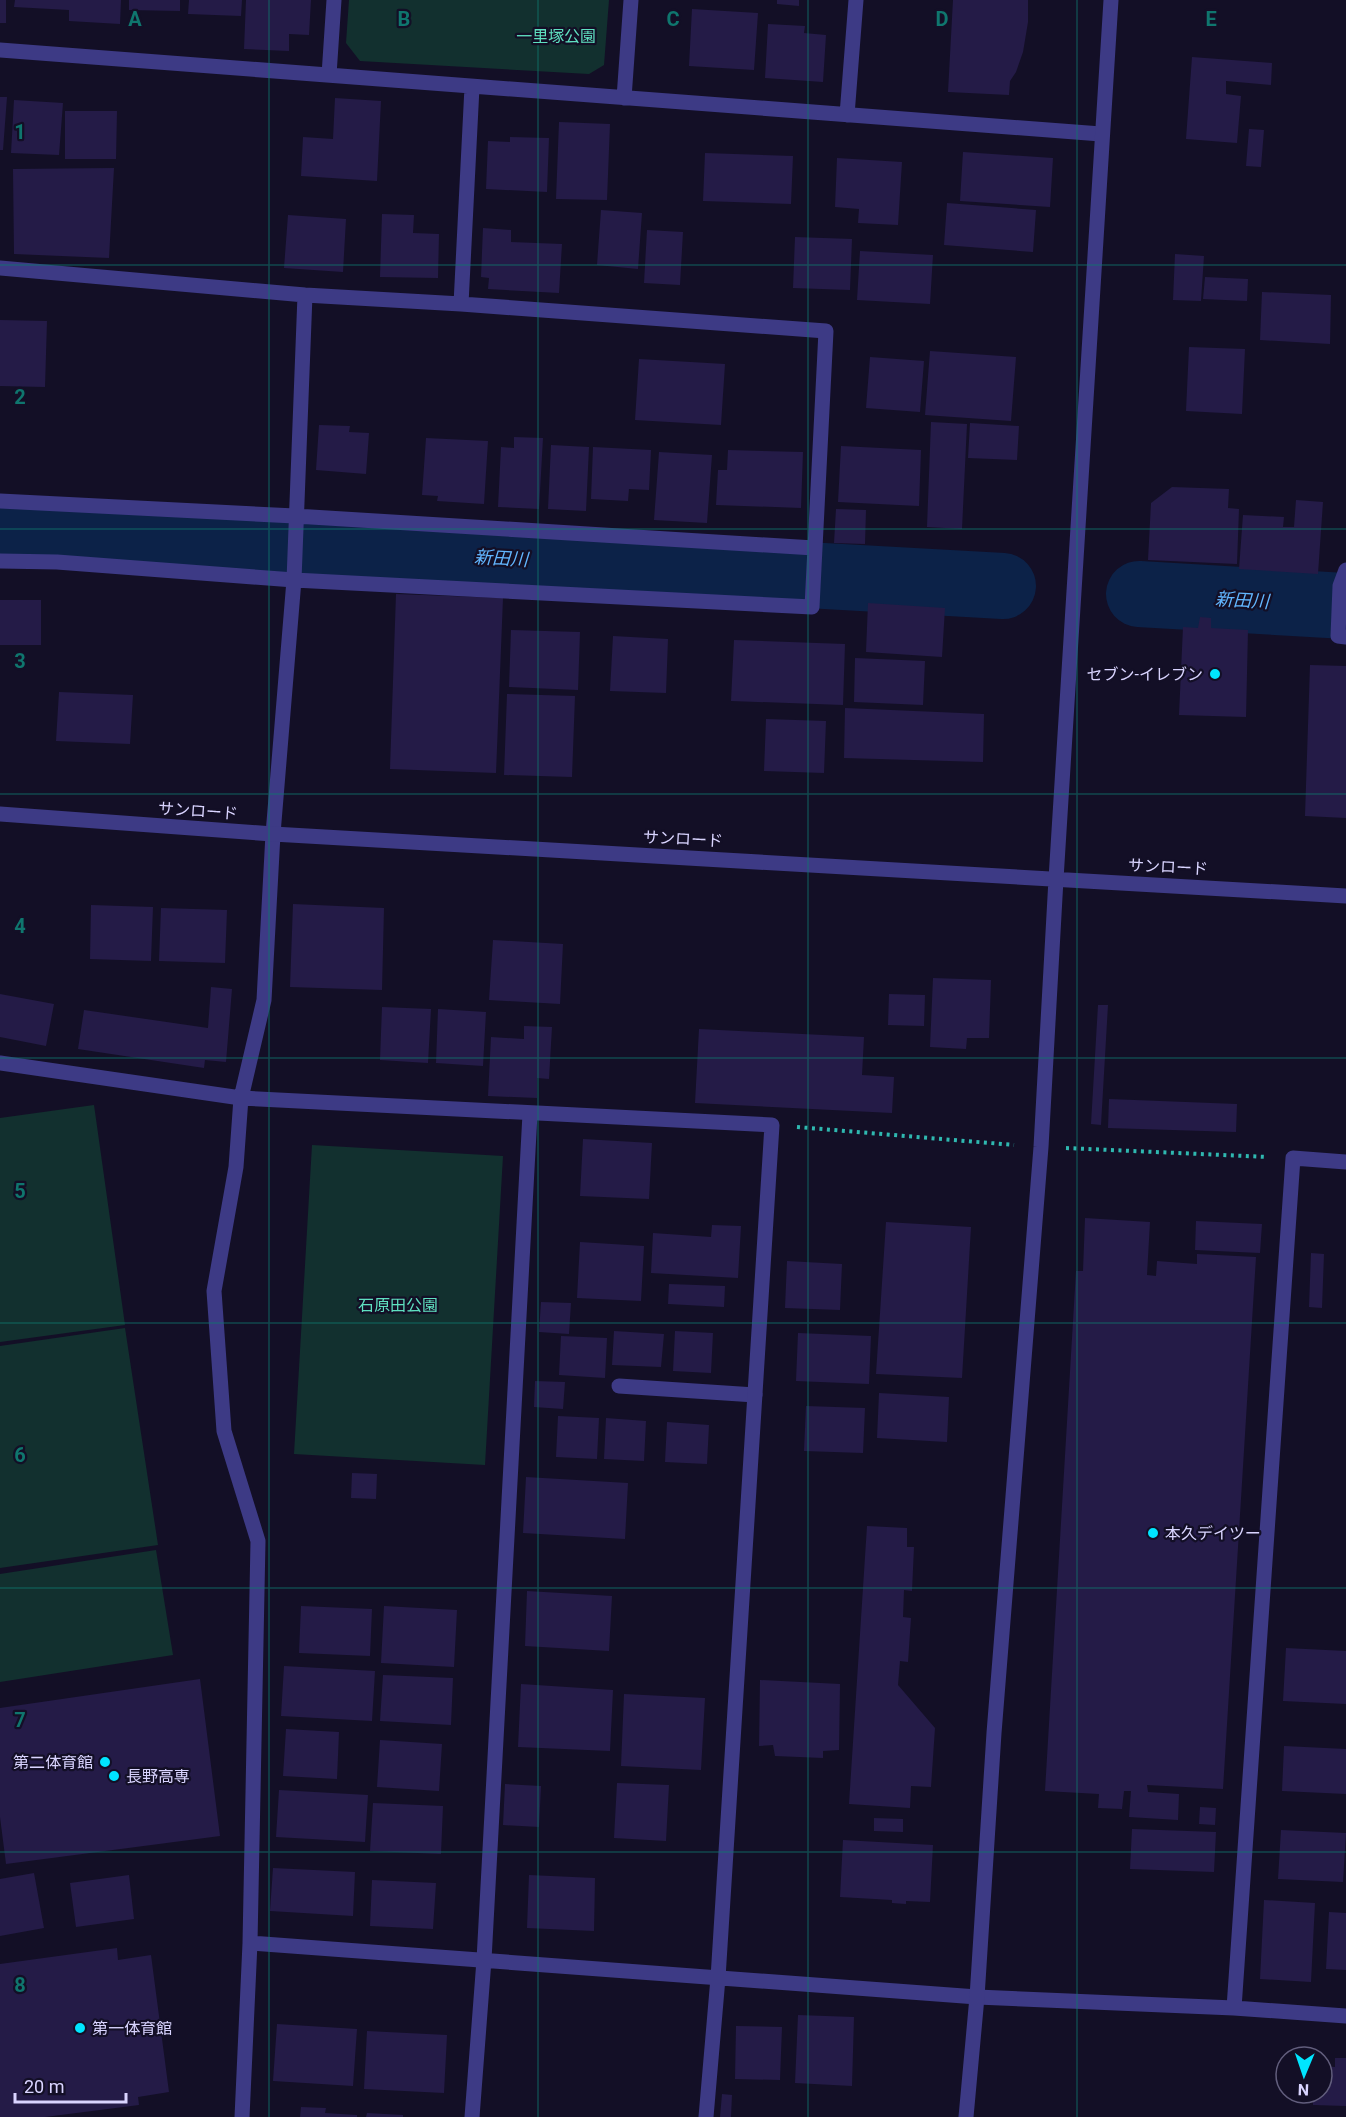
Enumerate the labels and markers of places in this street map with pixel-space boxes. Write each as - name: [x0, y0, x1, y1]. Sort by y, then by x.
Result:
- place label: セブン-イレブン: [1087, 665, 1203, 684]
- marker: セブン-イレブン: [1208, 667, 1222, 681]
- place label: 本久デイツー: [1165, 1524, 1261, 1543]
- marker: 本久デイツー: [1146, 1526, 1160, 1540]
- place label: 第二体育館: [13, 1753, 93, 1772]
- marker: 第二体育館: [98, 1755, 112, 1769]
- place label: 長野高専: [126, 1767, 190, 1786]
- marker: 長野高専: [107, 1769, 121, 1783]
- place label: 第一体育館: [92, 2019, 172, 2038]
- marker: 第一体育館: [73, 2021, 87, 2035]

